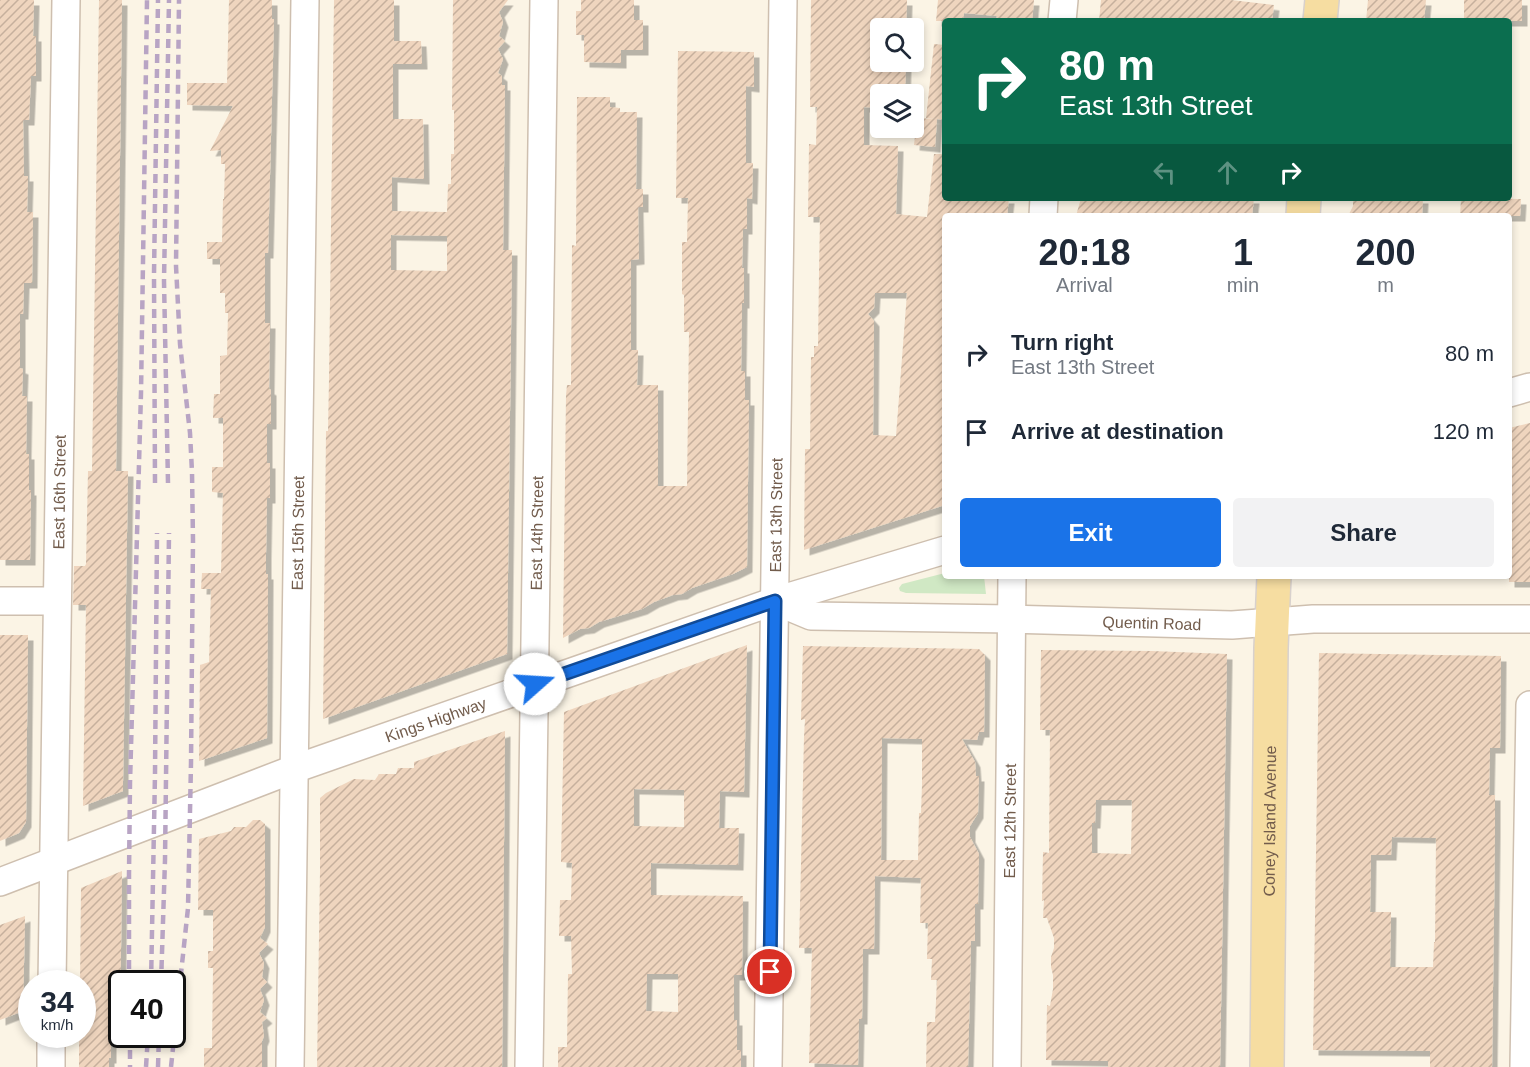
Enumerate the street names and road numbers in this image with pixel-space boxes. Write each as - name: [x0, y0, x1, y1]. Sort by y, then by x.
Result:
- street label: East 16th Street: [50, 434, 68, 550]
- street label: East 13th Street: [766, 457, 785, 573]
- street label: East 15th Street: [288, 475, 307, 591]
- street label: East 14th Street: [527, 475, 546, 591]
- street label: Quentin Road: [1102, 613, 1202, 633]
- street label: Kings Highway: [383, 694, 488, 745]
- street label: Coney Island Avenue: [1260, 745, 1279, 897]
- street label: East 12th Street: [1000, 763, 1019, 879]

